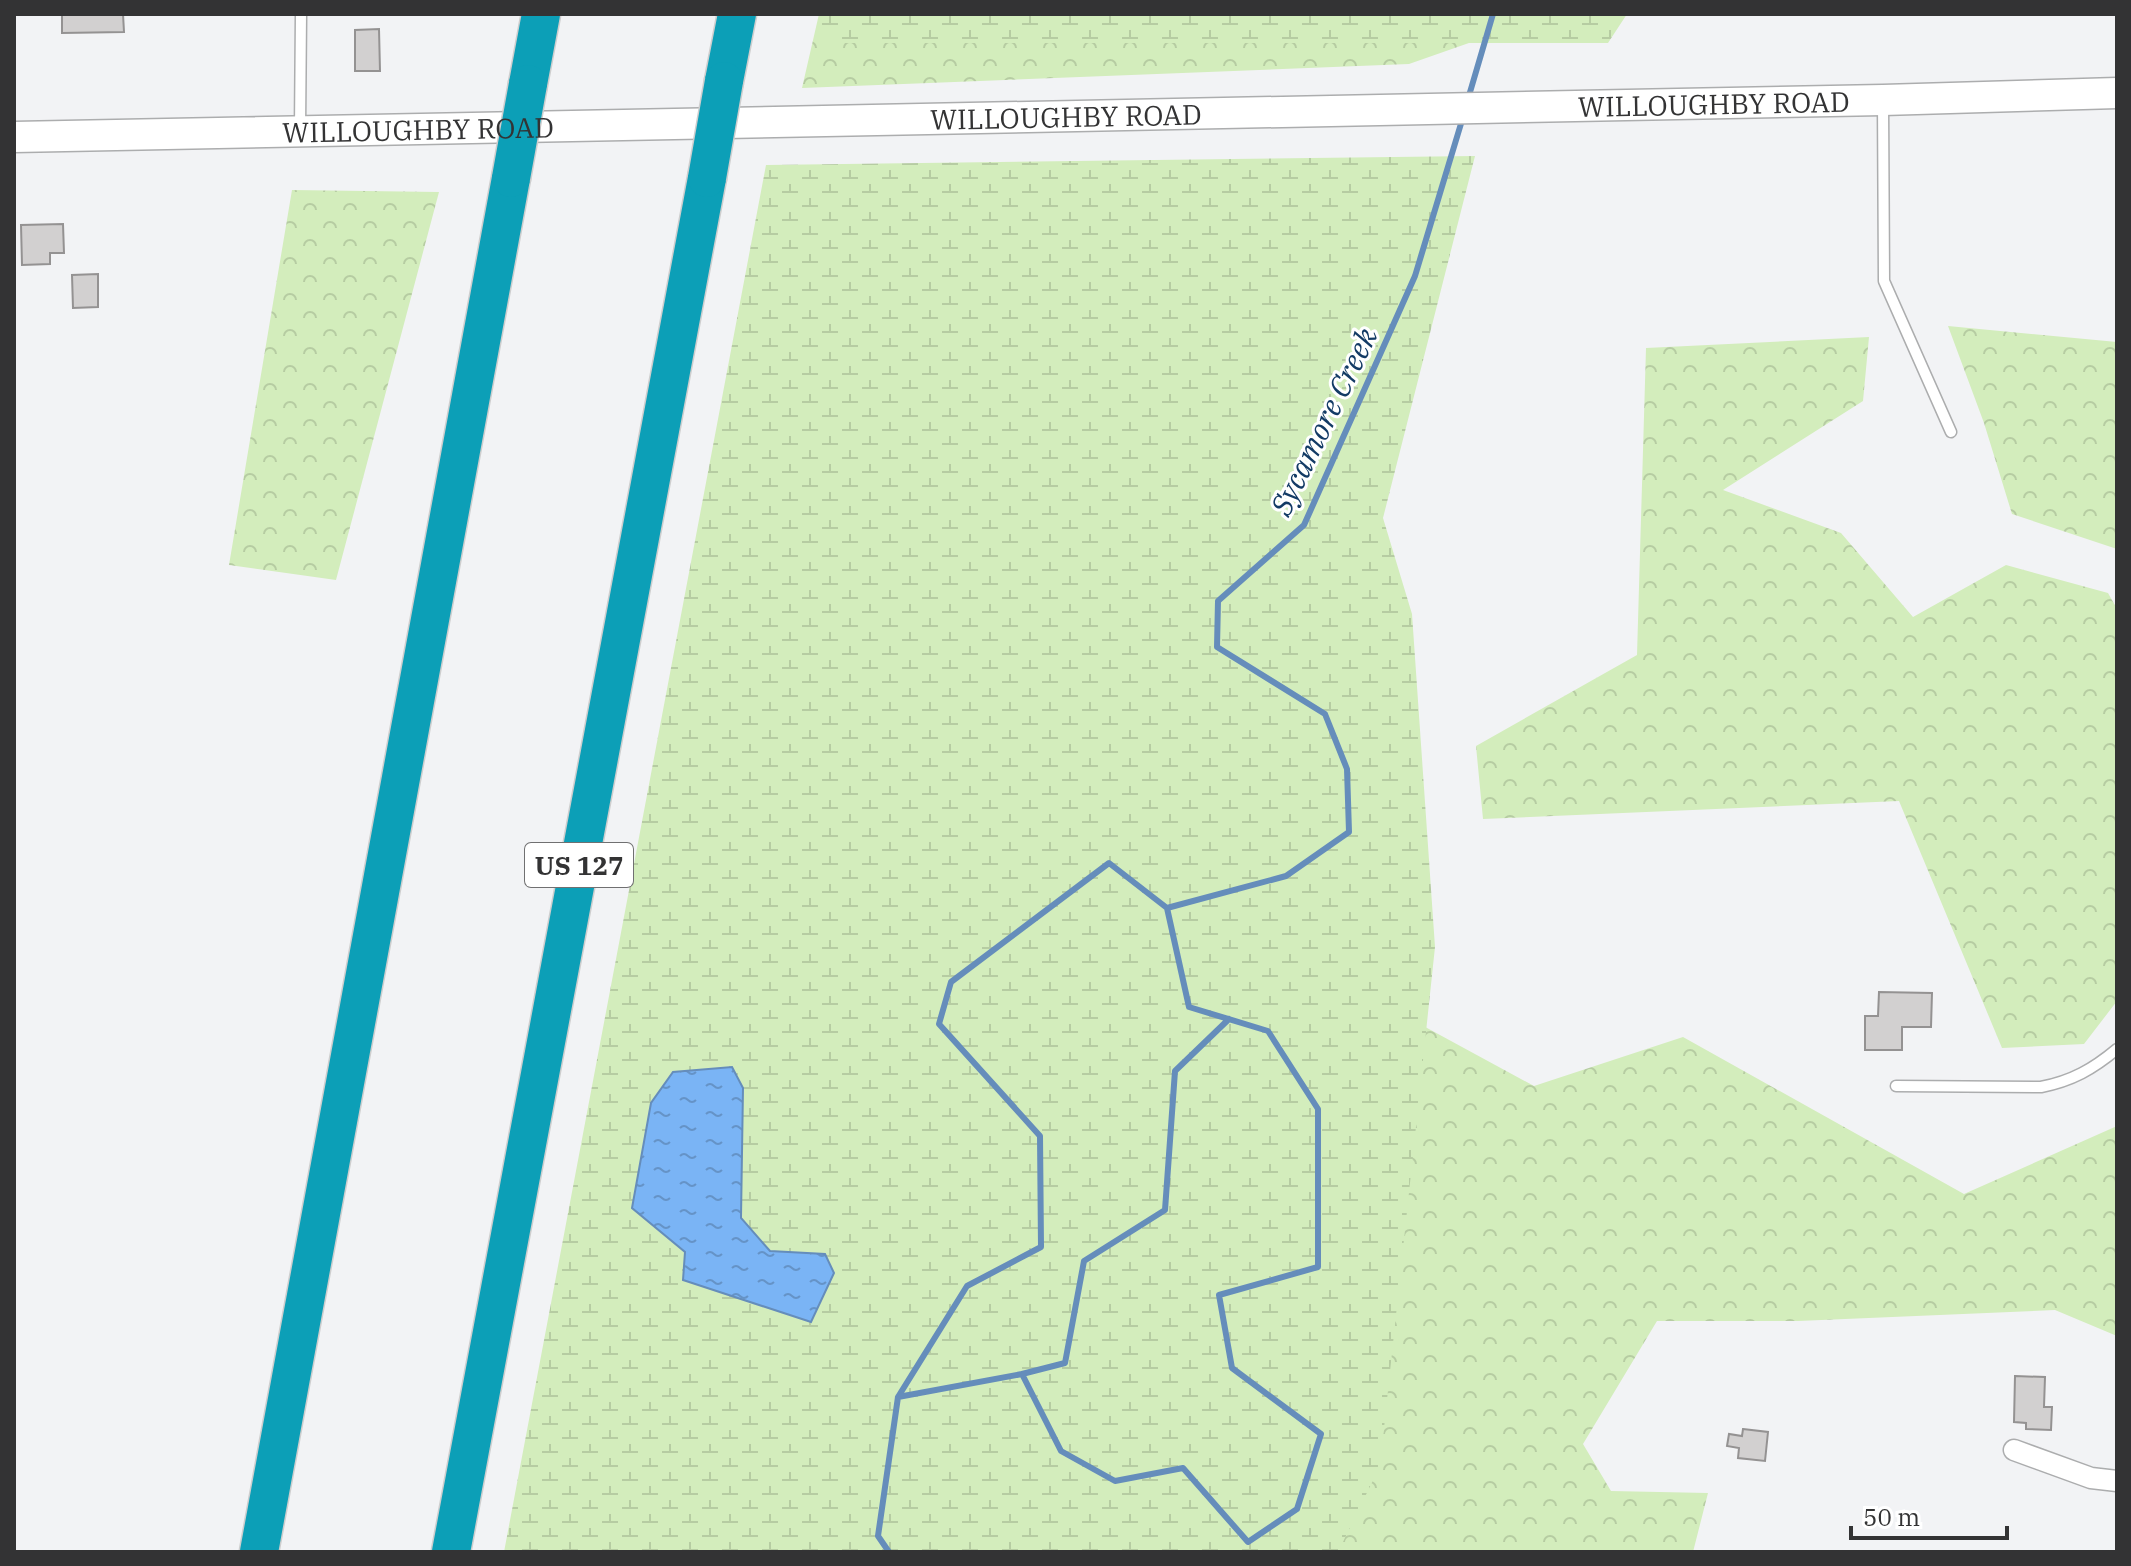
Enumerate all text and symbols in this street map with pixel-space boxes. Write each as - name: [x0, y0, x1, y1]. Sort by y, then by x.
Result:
- street label: WILLOUGHBY ROAD: [1577, 82, 1850, 125]
- street label: WILLOUGHBY ROAD: [930, 95, 1202, 137]
- street label: WILLOUGHBY ROAD: [282, 108, 554, 150]
- water label: Sycamore Creek: [1260, 320, 1385, 522]
- road number: US 127: [525, 843, 633, 887]
- scale bar: [1851, 1490, 2007, 1540]
- text: 50 m: [1863, 1501, 1920, 1533]

